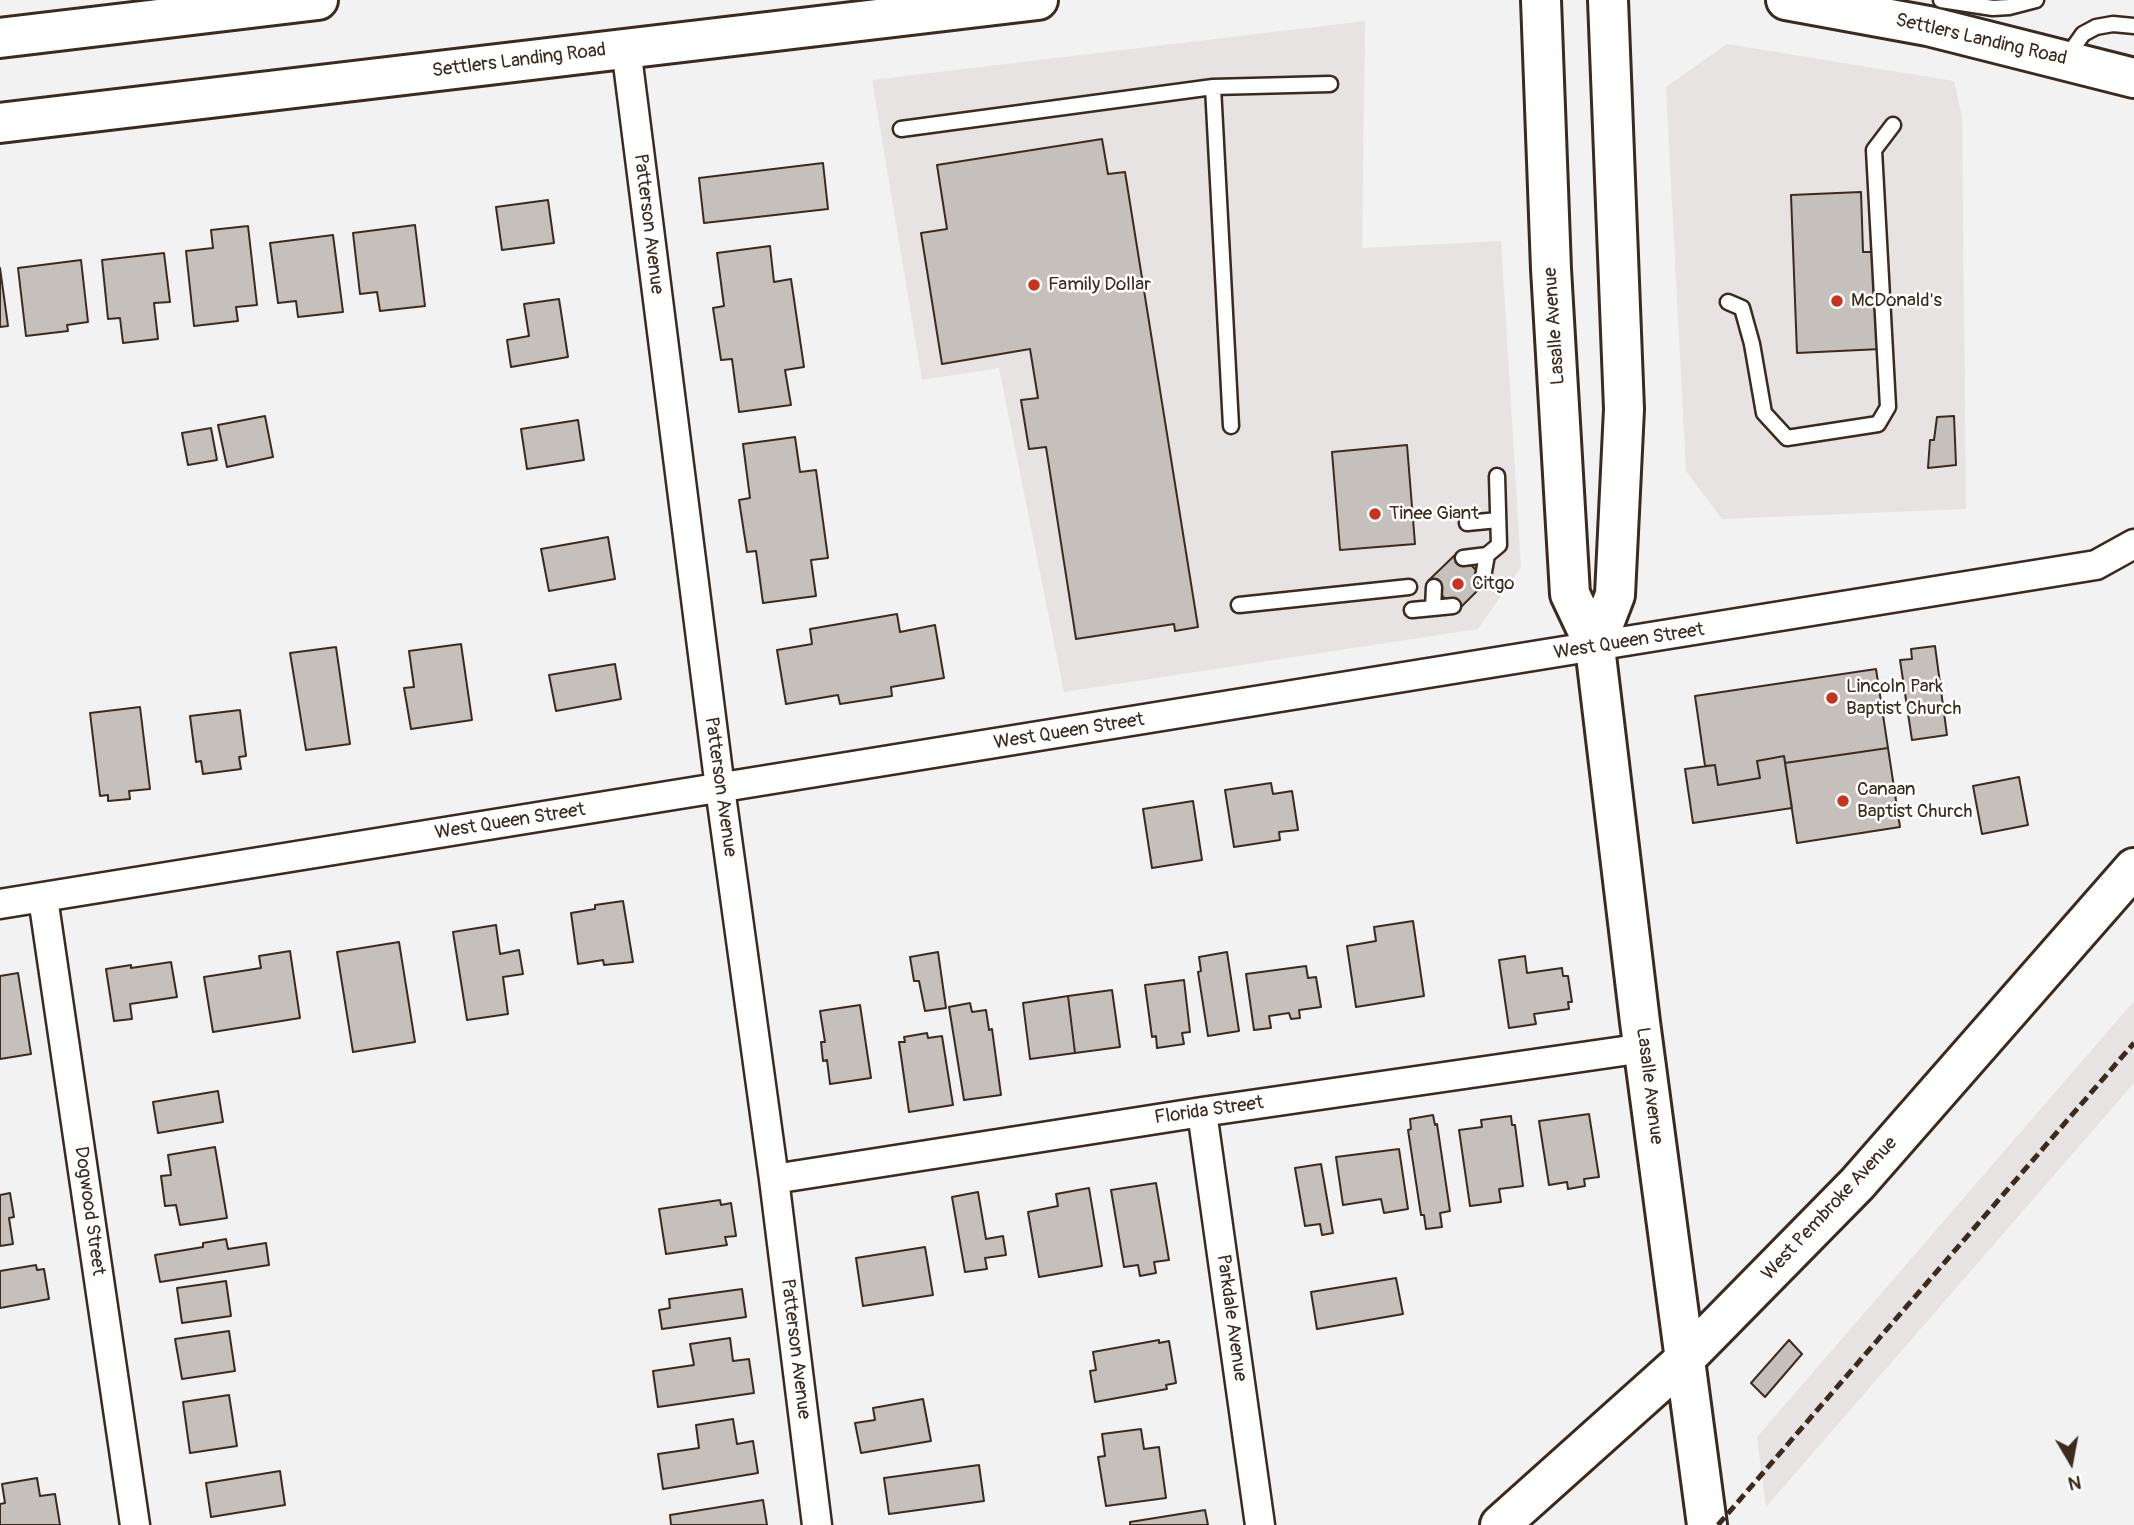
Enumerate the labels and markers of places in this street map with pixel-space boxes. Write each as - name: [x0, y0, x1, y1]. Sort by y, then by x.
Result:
- place label: Family Dollar: [1048, 274, 1151, 296]
- marker: Family Dollar: [1026, 277, 1042, 293]
- place label: McDonald's: [1851, 290, 1942, 312]
- marker: McDonald's: [1829, 293, 1845, 309]
- place label: Tinee Giant: [1389, 503, 1479, 525]
- marker: Tinee Giant: [1367, 506, 1383, 522]
- place label: Citgo: [1472, 573, 1515, 595]
- marker: Citgo: [1450, 576, 1466, 592]
- place label: Lincoln Park Baptist Church: [1846, 676, 1961, 720]
- marker: Lincoln Park Baptist Church: [1824, 690, 1840, 706]
- place label: Canaan Baptist Church: [1857, 779, 1972, 823]
- marker: Canaan Baptist Church: [1835, 793, 1851, 809]

